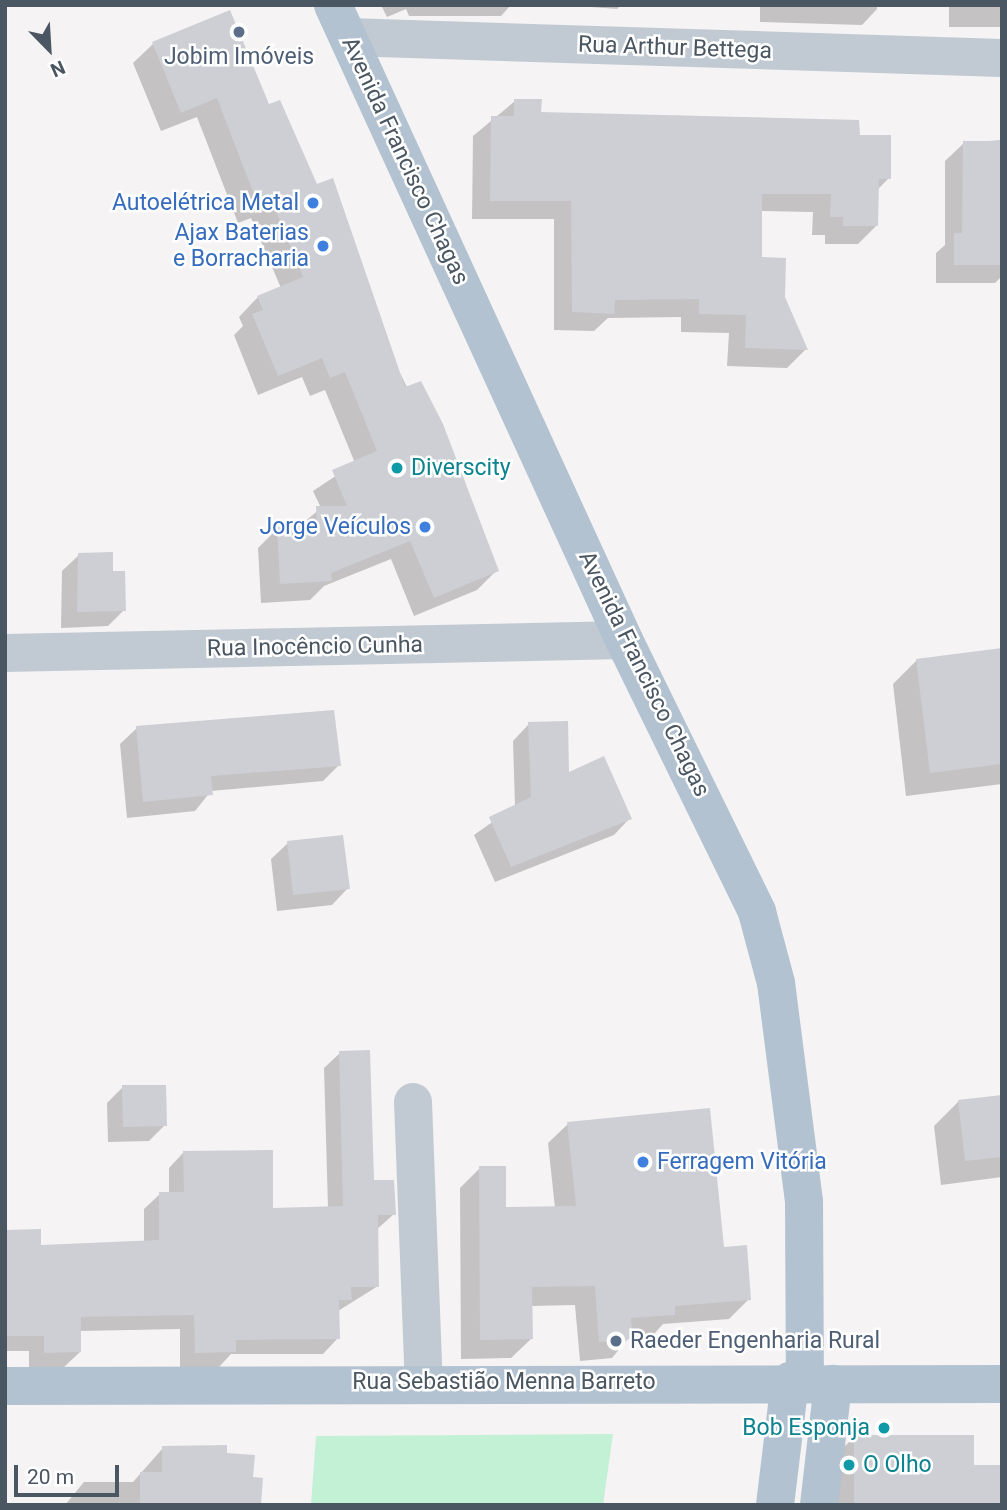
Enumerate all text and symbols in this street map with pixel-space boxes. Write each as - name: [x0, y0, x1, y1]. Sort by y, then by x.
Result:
- north arrow: [14, 14, 84, 84]
- marker: Jobim Imóveis: [231, 24, 247, 40]
- street label: Rua Arthur Bettega: [578, 31, 772, 65]
- street label: Avenida Francisco Chagas: [335, 33, 475, 289]
- place label: Jobim Imóveis: [164, 43, 314, 71]
- text: N: [47, 55, 69, 82]
- place label: Autoelétrica Metal: [112, 189, 299, 217]
- marker: Autoelétrica Metal: [305, 195, 321, 211]
- place label: Ajax Baterias e Borracharia: [173, 219, 309, 273]
- marker: Ajax Baterias e Borracharia: [315, 238, 331, 254]
- place label: Diverscity: [411, 454, 511, 482]
- marker: Diverscity: [389, 460, 405, 476]
- place label: Jorge Veículos: [259, 513, 411, 541]
- marker: Jorge Veículos: [417, 519, 433, 535]
- street label: Avenida Francisco Chagas: [572, 547, 716, 801]
- street label: Rua Inocêncio Cunha: [207, 631, 423, 663]
- place label: Ferragem Vitória: [657, 1148, 827, 1176]
- marker: Ferragem Vitória: [635, 1154, 651, 1170]
- place label: Raeder Engenharia Rural: [630, 1327, 880, 1355]
- marker: Raeder Engenharia Rural: [608, 1333, 624, 1349]
- street label: Rua Sebastião Menna Barreto: [352, 1368, 656, 1396]
- place label: Bob Esponja: [742, 1414, 870, 1442]
- marker: Bob Esponja: [876, 1420, 892, 1436]
- scale bar: [18, 1450, 122, 1494]
- place label: O Olho: [863, 1451, 932, 1479]
- marker: O Olho: [841, 1457, 857, 1473]
- text: 20 m: [27, 1465, 74, 1489]

